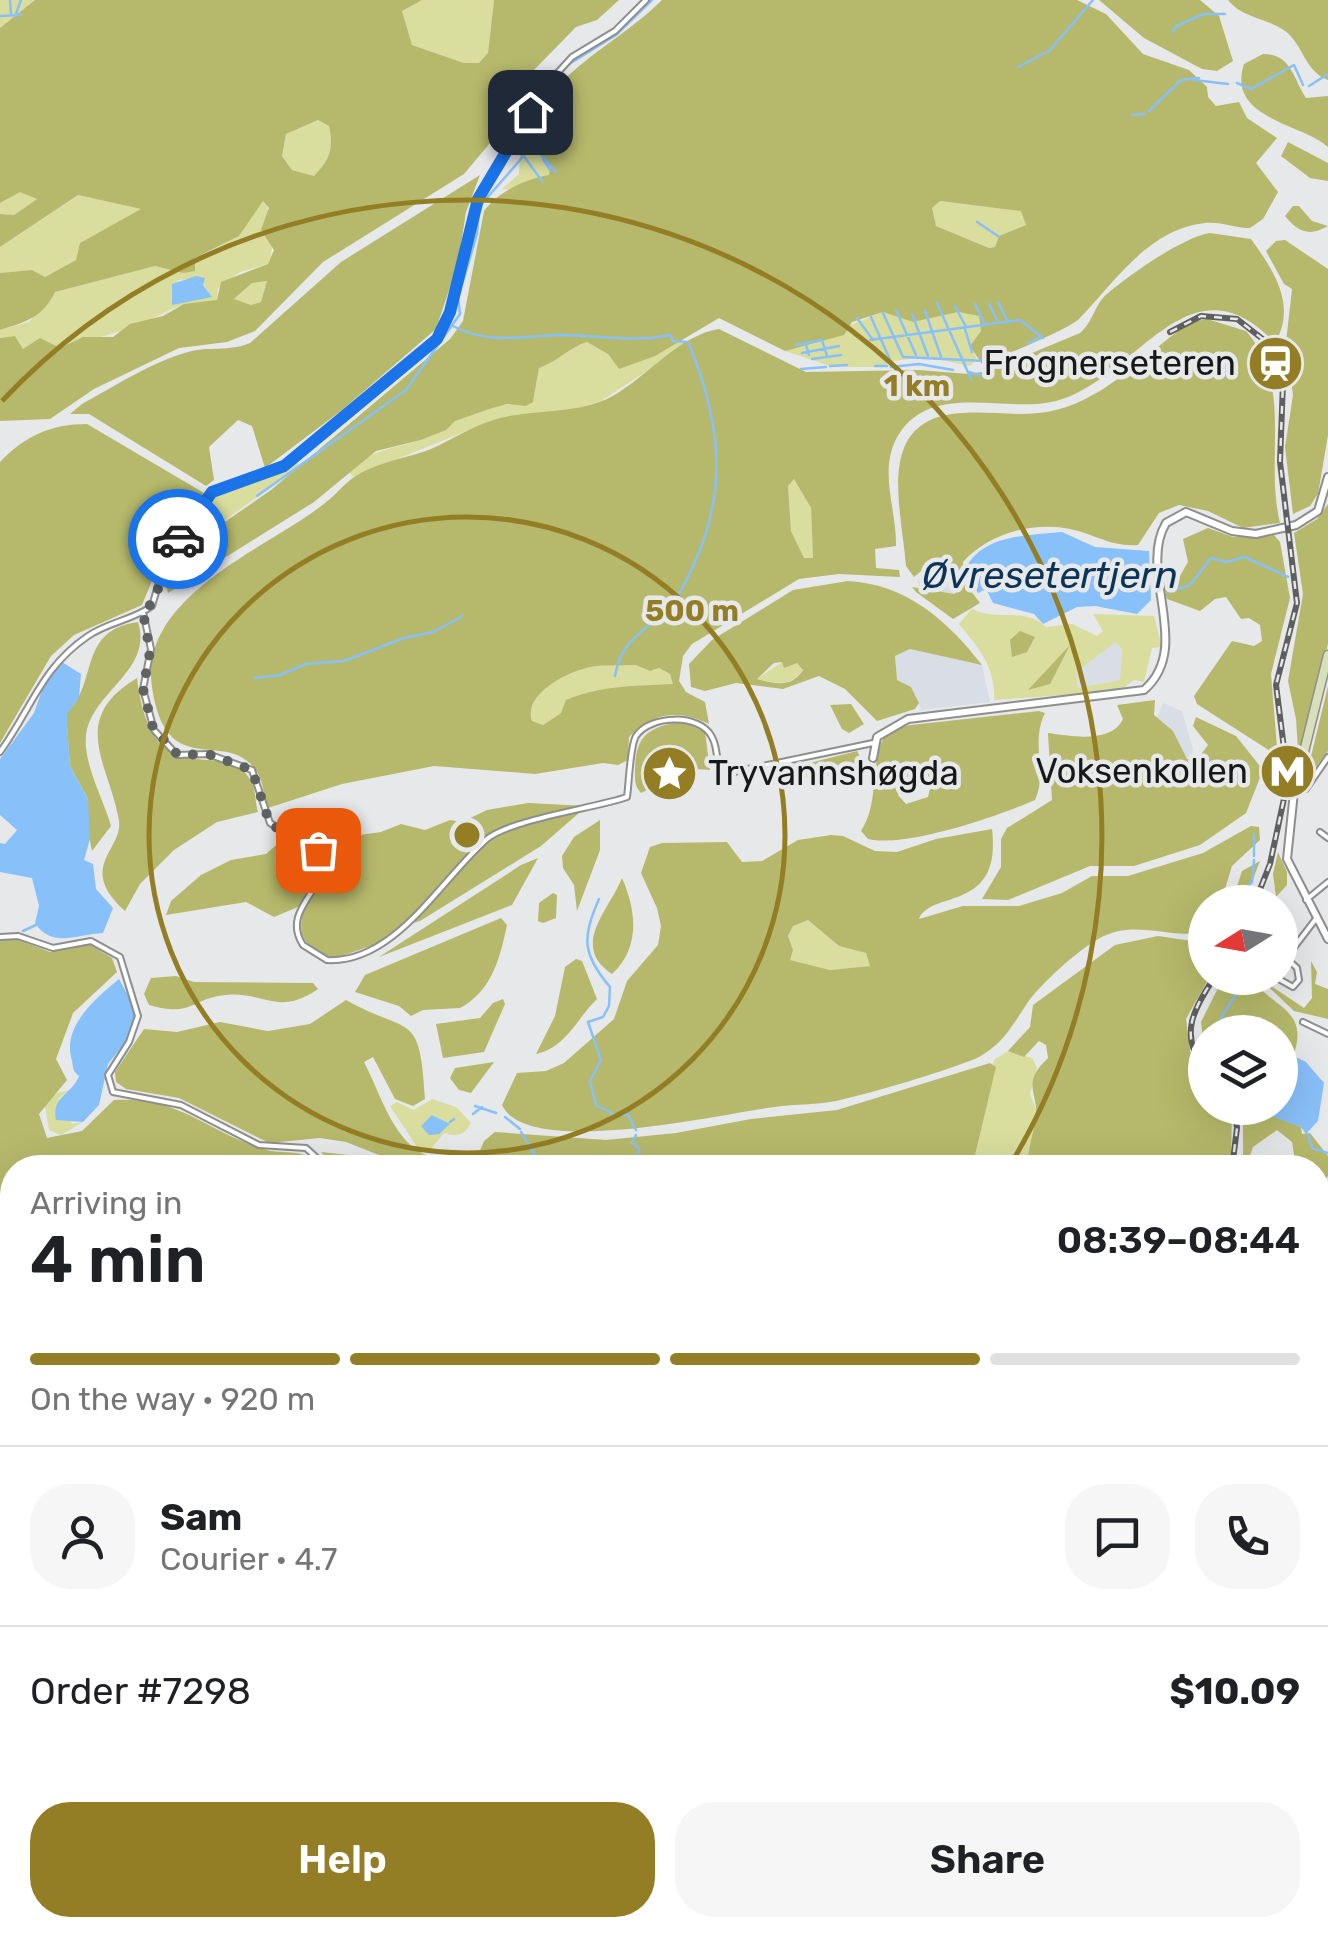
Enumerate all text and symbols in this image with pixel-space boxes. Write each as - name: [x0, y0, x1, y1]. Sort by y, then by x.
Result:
- pin: [488, 70, 573, 155]
- icon: home: [503, 85, 558, 140]
- station icon: Frognerseteren: [1245, 333, 1305, 393]
- place label: Frognerseteren: [984, 342, 1236, 384]
- text: 1 km: [884, 368, 950, 404]
- courier: [128, 489, 228, 589]
- icon: car: [151, 512, 206, 567]
- water label: Øvresetertjern: [922, 552, 1178, 598]
- text: 500 m: [645, 593, 739, 629]
- metro station icon: Voksenkollen: [1257, 741, 1317, 801]
- place icon: Tryvannshøgda: [639, 743, 699, 803]
- place label: Voksenkollen: [1035, 750, 1248, 792]
- place label: Tryvannshøgda: [708, 752, 959, 794]
- pin: [276, 808, 361, 893]
- centre of rings: [449, 817, 485, 853]
- icon: bag: [291, 823, 346, 878]
- north arrow: [1188, 885, 1298, 995]
- map controls: [1188, 885, 1298, 1125]
- button: layers: [1188, 1015, 1298, 1125]
- text: Arriving in: [30, 1184, 182, 1222]
- text: 08:39–08:44: [1057, 1217, 1300, 1263]
- text: 4 min: [30, 1221, 206, 1298]
- text: On the way · 920 m: [30, 1380, 315, 1418]
- button: person: [30, 1484, 135, 1589]
- button: chat: [1065, 1484, 1170, 1589]
- button: phone: [1195, 1484, 1300, 1589]
- text: Sam: [160, 1494, 242, 1540]
- text: Courier · 4.7: [160, 1540, 337, 1578]
- text: Order #7298: [30, 1668, 251, 1714]
- text: $10.09: [1169, 1668, 1300, 1714]
- button: Help: [30, 1802, 655, 1917]
- button: Share: [675, 1802, 1300, 1917]

